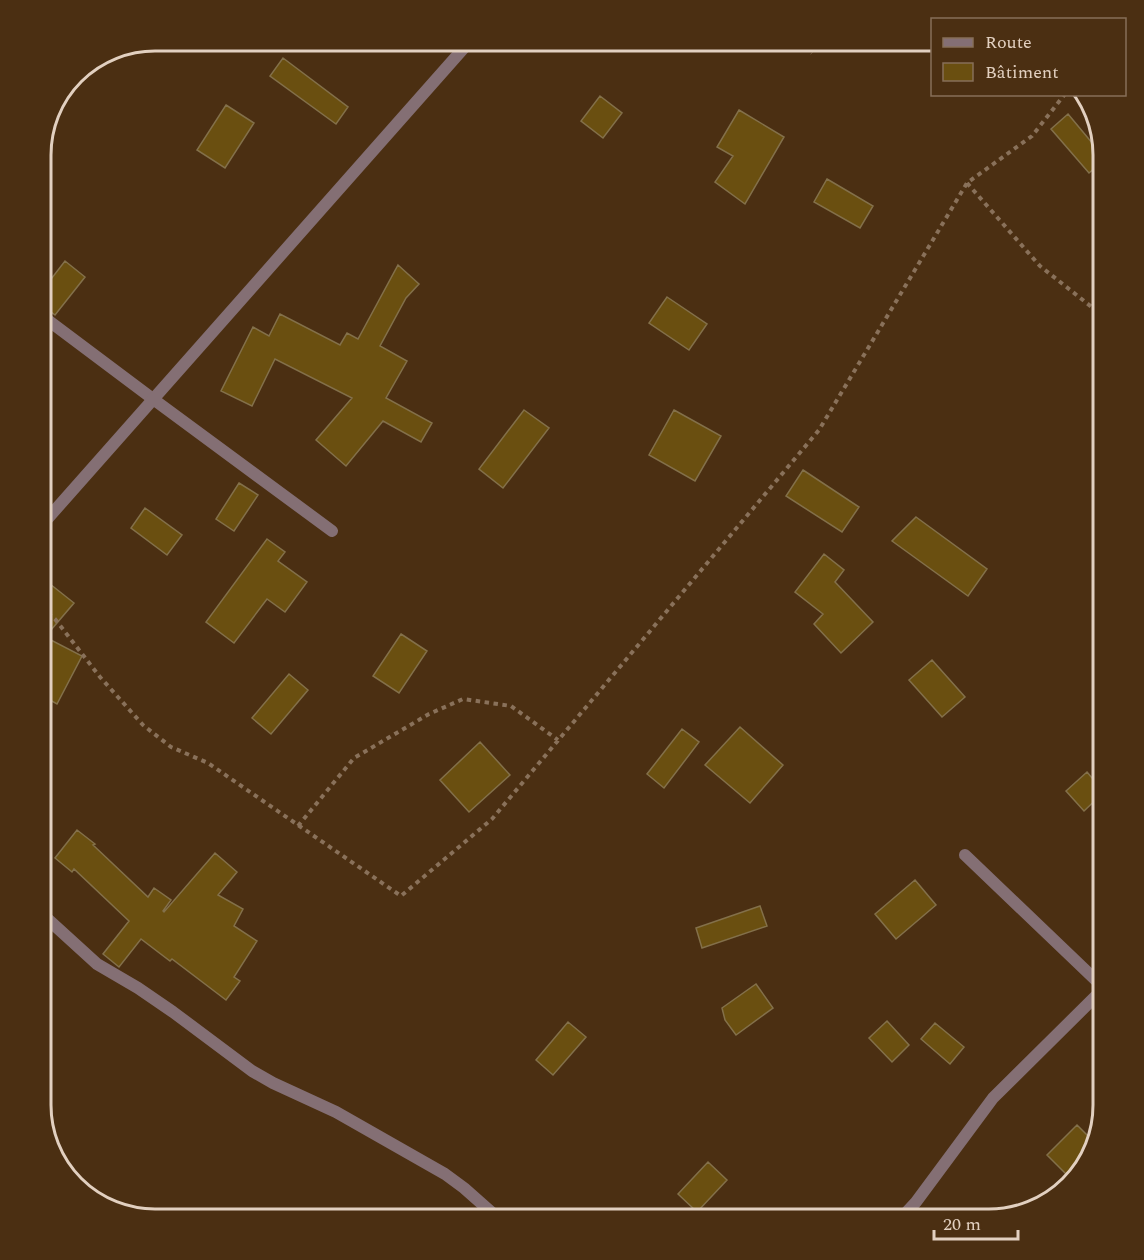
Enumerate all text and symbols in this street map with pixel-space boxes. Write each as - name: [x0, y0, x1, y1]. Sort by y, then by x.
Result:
- legend: [931, 18, 1126, 96]
- text: Route: [985, 29, 1032, 56]
- text: Bâtiment: [985, 59, 1059, 86]
- scale bar: [934, 1203, 1018, 1241]
- text: 20 m: [943, 1211, 981, 1238]

